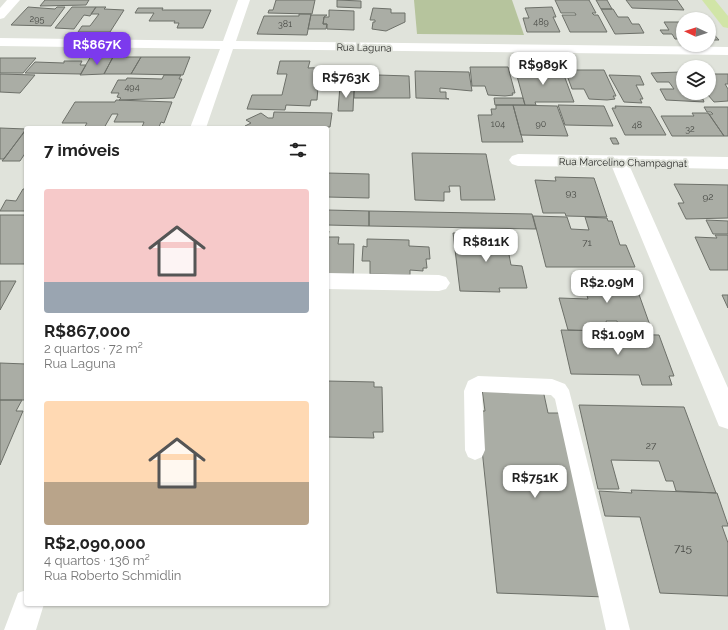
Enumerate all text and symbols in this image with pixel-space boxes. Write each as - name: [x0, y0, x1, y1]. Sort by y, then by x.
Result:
- north arrow: [676, 12, 716, 52]
- map controls: [676, 12, 716, 100]
- house number: 295: [30, 14, 45, 24]
- house number: 489: [533, 17, 549, 27]
- house number: 381: [278, 19, 292, 29]
- pin: R$867K: [64, 32, 130, 66]
- text: R$867K: [73, 37, 121, 52]
- street label: Rua Laguna: [336, 42, 392, 53]
- pin: R$989K: [510, 52, 576, 86]
- text: R$989K: [519, 57, 567, 72]
- button: layers: [676, 60, 716, 100]
- pin: R$763K: [313, 65, 379, 99]
- text: R$763K: [322, 70, 370, 85]
- house number: 494: [124, 82, 140, 92]
- house number: 104: [491, 119, 505, 129]
- house number: 90: [536, 119, 547, 129]
- house number: 48: [632, 120, 642, 130]
- house number: 32: [685, 124, 695, 134]
- icon: filters: [287, 139, 309, 161]
- text: 7 imóveis: [44, 140, 120, 160]
- street label: Rua Marcelino Champagnat: [559, 156, 688, 169]
- house number: 93: [565, 187, 577, 198]
- house number: 92: [702, 191, 714, 202]
- icon: home: [141, 215, 213, 287]
- pin: R$811K: [453, 229, 519, 263]
- text: R$811K: [463, 234, 509, 249]
- house number: 71: [582, 237, 593, 248]
- pin: R$2.09M: [570, 270, 644, 304]
- text: R$2.09M: [580, 275, 634, 290]
- text: R$867,000: [44, 321, 131, 341]
- pin: R$1.09M: [581, 322, 655, 356]
- text: R$1.09M: [591, 327, 645, 342]
- text: 2 quartos · 72 m²: [44, 341, 143, 356]
- text: Rua Laguna: [44, 356, 116, 371]
- icon: home: [141, 427, 213, 499]
- house number: 27: [646, 440, 657, 451]
- pin: R$751K: [502, 465, 568, 499]
- text: R$751K: [512, 470, 558, 485]
- text: R$2,090,000: [44, 533, 146, 553]
- house number: 715: [674, 541, 693, 555]
- text: 4 quartos · 136 m²: [44, 553, 150, 568]
- text: Rua Roberto Schmidlin: [44, 568, 181, 583]

